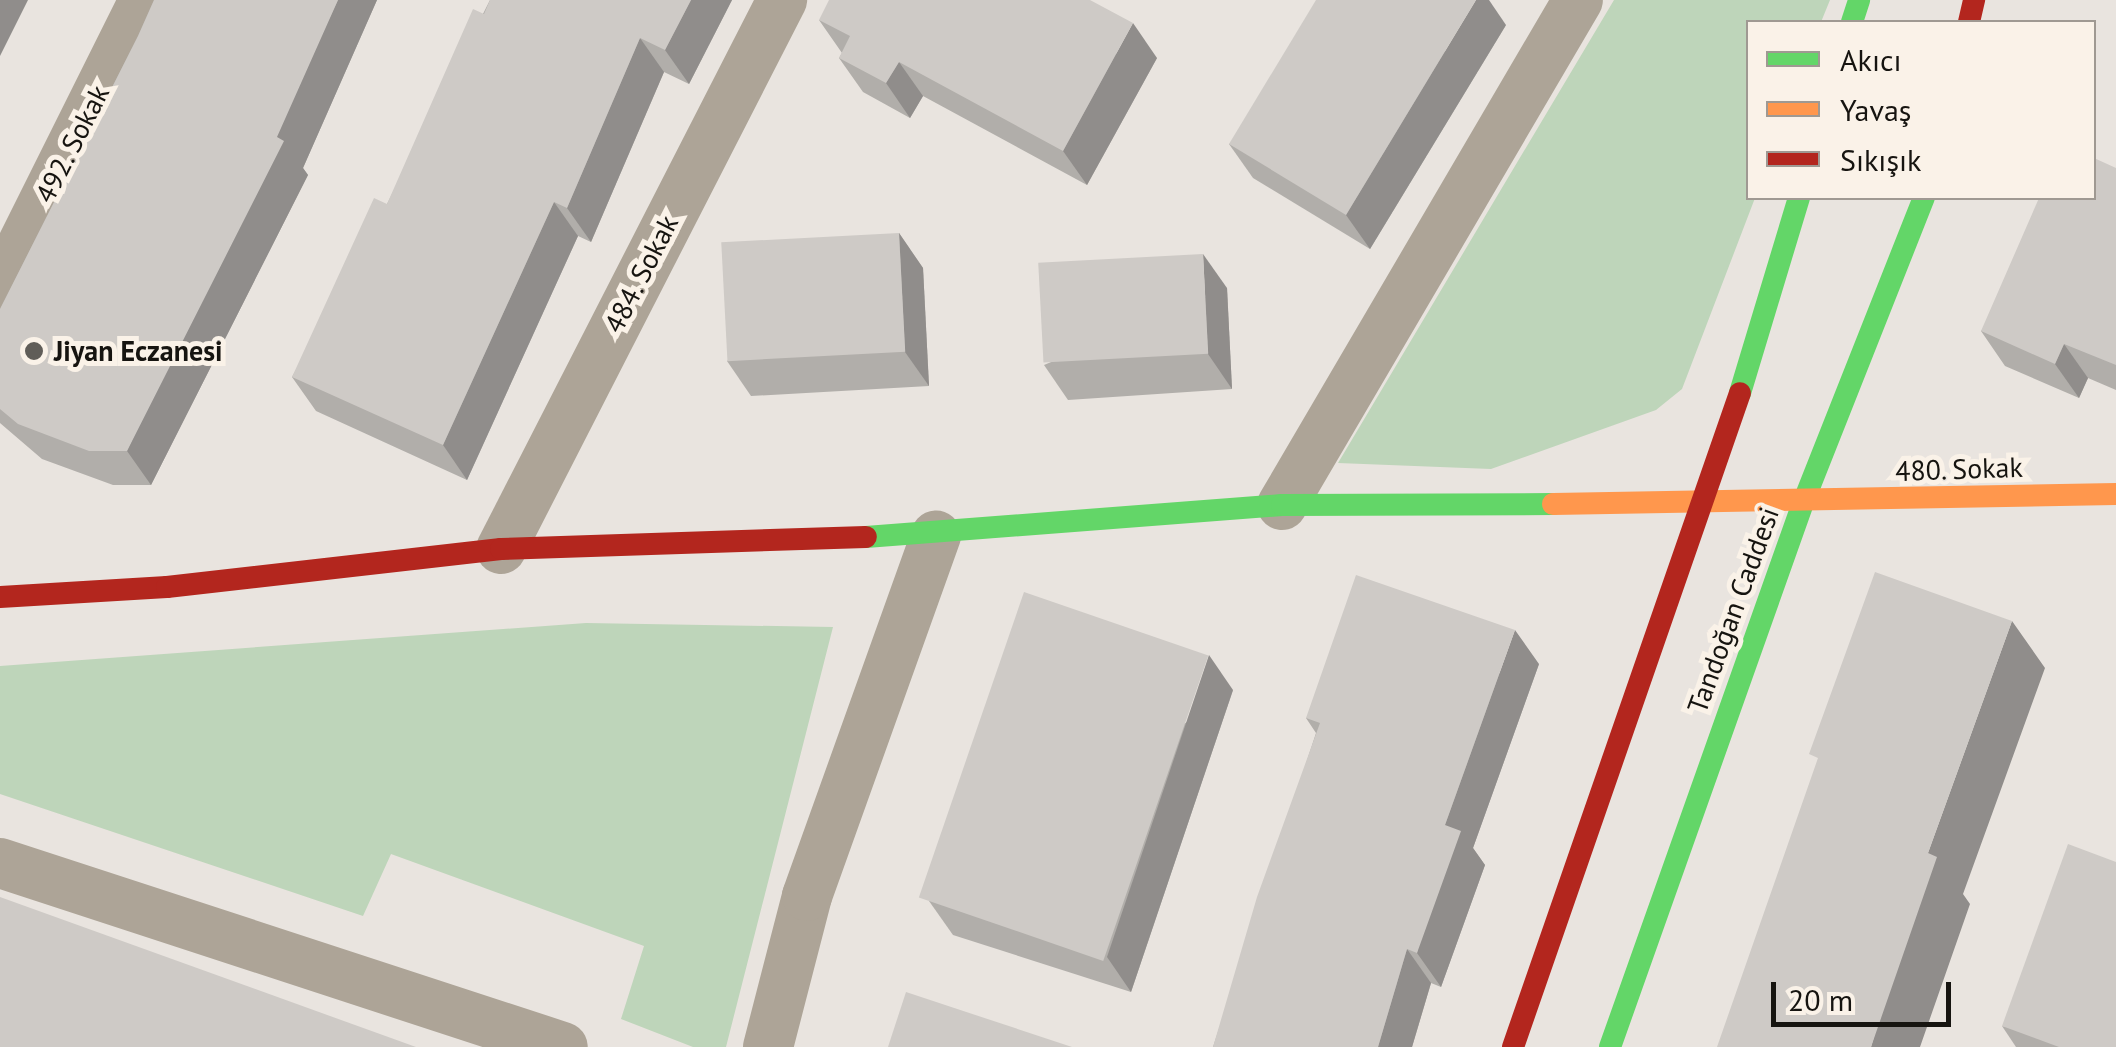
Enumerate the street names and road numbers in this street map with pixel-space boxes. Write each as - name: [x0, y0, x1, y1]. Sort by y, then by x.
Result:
- street label: 492. Sokak: [28, 79, 116, 209]
- street label: 484. Sokak: [597, 209, 685, 339]
- street label: 480. Sokak: [1894, 450, 2024, 488]
- street label: Tandoğan Caddesi: [1680, 502, 1786, 718]

